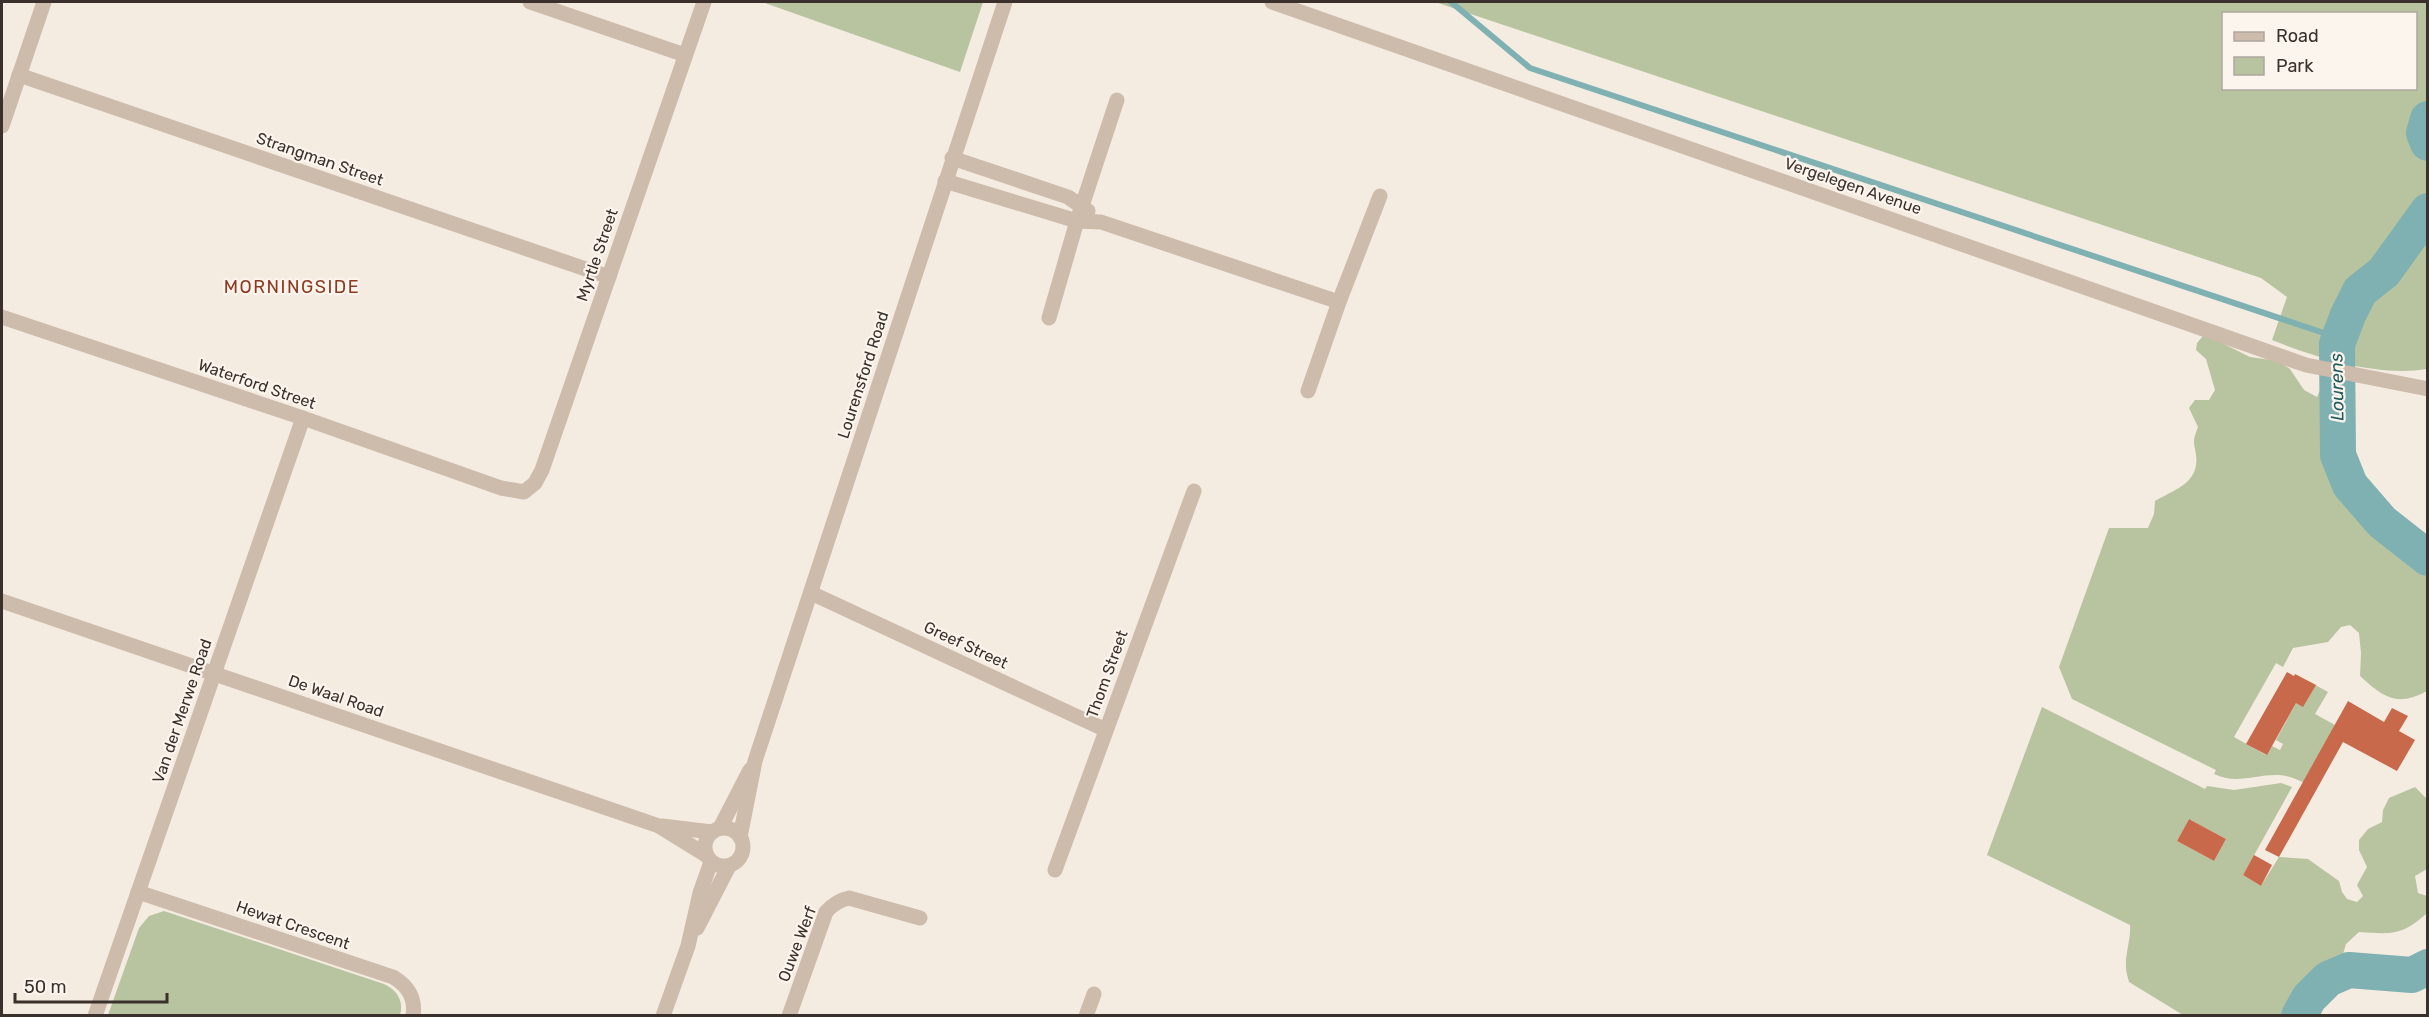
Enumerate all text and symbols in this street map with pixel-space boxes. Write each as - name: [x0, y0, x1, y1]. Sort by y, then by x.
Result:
- legend: [2222, 12, 2417, 90]
- text: Road: [2276, 25, 2319, 47]
- text: Park: [2276, 55, 2314, 77]
- street label: Strangman Street: [254, 128, 386, 190]
- street label: Vergelegen Avenue: [1782, 154, 1924, 218]
- street label: Myrtle Street: [572, 206, 622, 304]
- district label: MORNINGSIDE: [224, 276, 360, 298]
- street label: Lourensford Road: [833, 309, 893, 441]
- water label: Lourens: [2325, 353, 2349, 421]
- street label: Waterford Street: [196, 355, 318, 413]
- street label: Greef Street: [921, 617, 1011, 673]
- street label: Thom Street: [1082, 627, 1132, 721]
- street label: Van der Merwe Road: [148, 636, 216, 786]
- street label: De Waal Road: [286, 671, 386, 721]
- street label: Hewat Crescent: [234, 897, 352, 953]
- street label: Ouwe Werf: [774, 903, 820, 984]
- scale bar: [15, 966, 166, 1004]
- text: 50 m: [24, 976, 67, 998]

